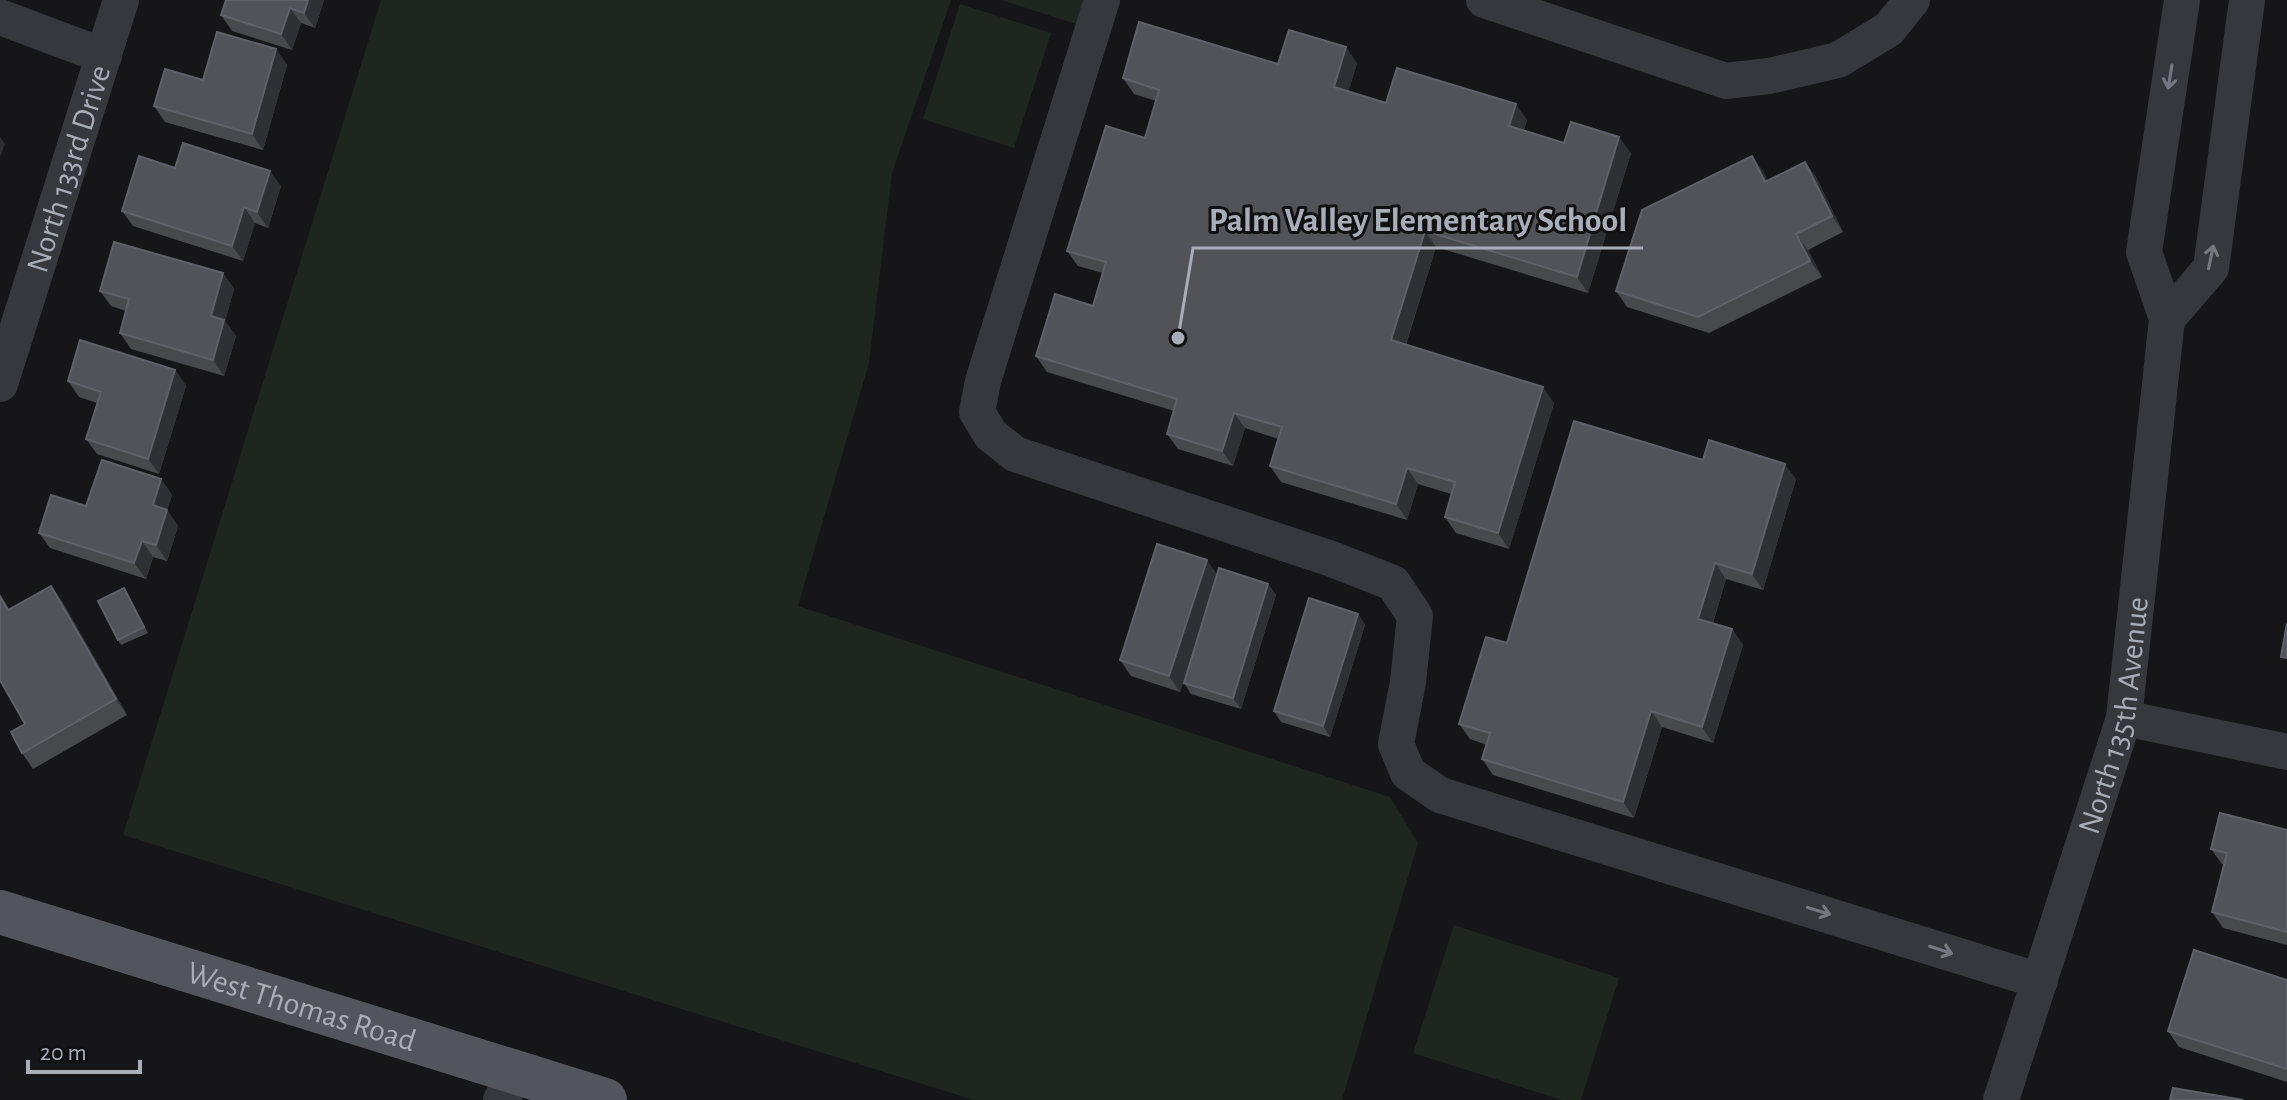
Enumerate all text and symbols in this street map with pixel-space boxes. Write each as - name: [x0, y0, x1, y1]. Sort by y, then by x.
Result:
- street label: North 133rd Drive: [21, 61, 116, 276]
- one-way arrow: [2162, 64, 2177, 89]
- callout: Palm Valley Elementary School: [1193, 190, 1643, 248]
- text: Palm Valley Elementary School: [1209, 204, 1627, 238]
- one-way arrow: [2205, 245, 2220, 271]
- street label: North 135th Avenue: [2073, 595, 2154, 838]
- one-way arrow: [1805, 904, 1831, 919]
- one-way arrow: [1928, 943, 1953, 958]
- street label: West Thomas Road: [183, 956, 420, 1057]
- scale bar: [28, 1024, 140, 1074]
- text: 20 m: [40, 1041, 87, 1065]

